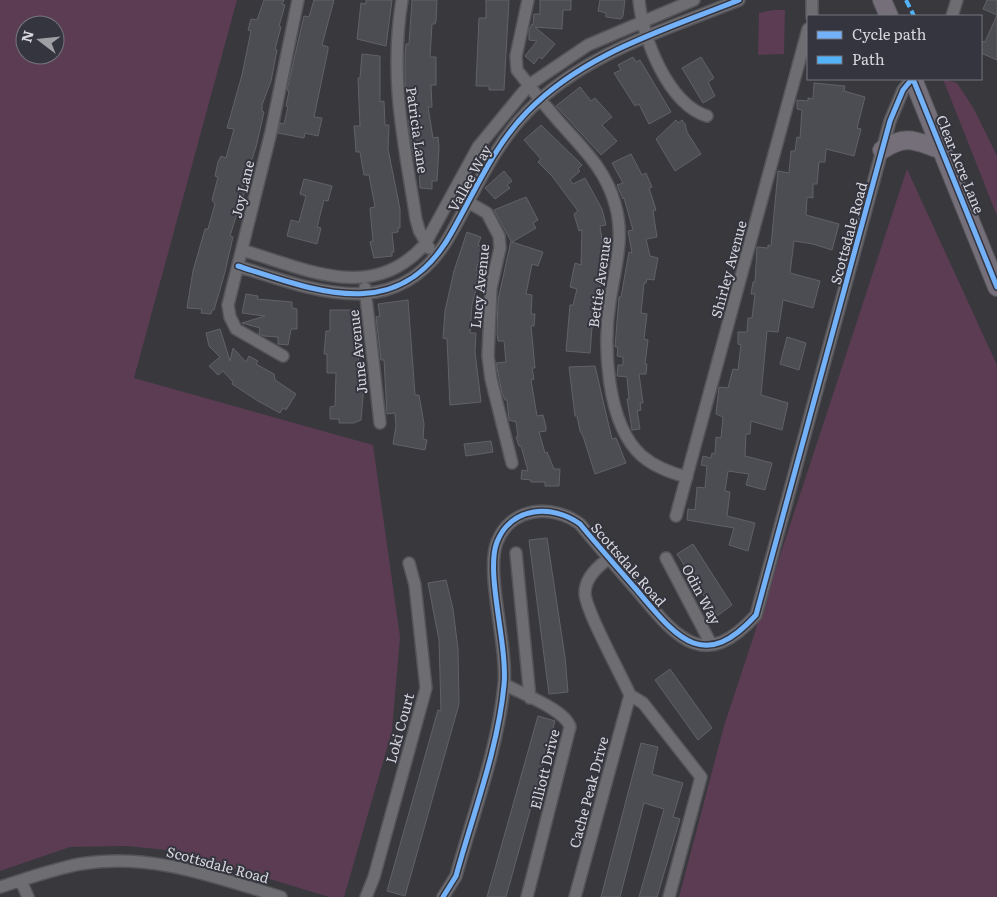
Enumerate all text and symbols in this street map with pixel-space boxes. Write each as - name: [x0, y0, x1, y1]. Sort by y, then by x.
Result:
- north arrow: [15, 15, 65, 65]
- legend: [807, 15, 982, 80]
- text: Cycle path: [852, 22, 927, 45]
- text: N: [15, 27, 38, 45]
- text: Path: [852, 47, 885, 70]
- street label: Patricia Lane: [402, 86, 434, 174]
- street label: Clear Acre Lane: [932, 112, 990, 216]
- street label: Vallee Way: [442, 140, 496, 215]
- street label: Joy Lane: [226, 158, 258, 220]
- street label: Scottsdale Road: [825, 179, 871, 286]
- street label: Shirley Avenue: [705, 218, 751, 320]
- street label: Bettie Avenue: [583, 235, 615, 329]
- street label: Lucy Avenue: [465, 243, 493, 329]
- street label: June Avenue: [343, 309, 371, 395]
- street label: Scottsdale Road: [587, 518, 671, 611]
- street label: Odin Way: [678, 560, 727, 629]
- street label: Loki Court: [380, 690, 418, 765]
- street label: Elliott Drive: [524, 727, 564, 811]
- street label: Cache Peak Drive: [564, 734, 612, 850]
- street label: Scottsdale Road: [165, 841, 272, 887]

